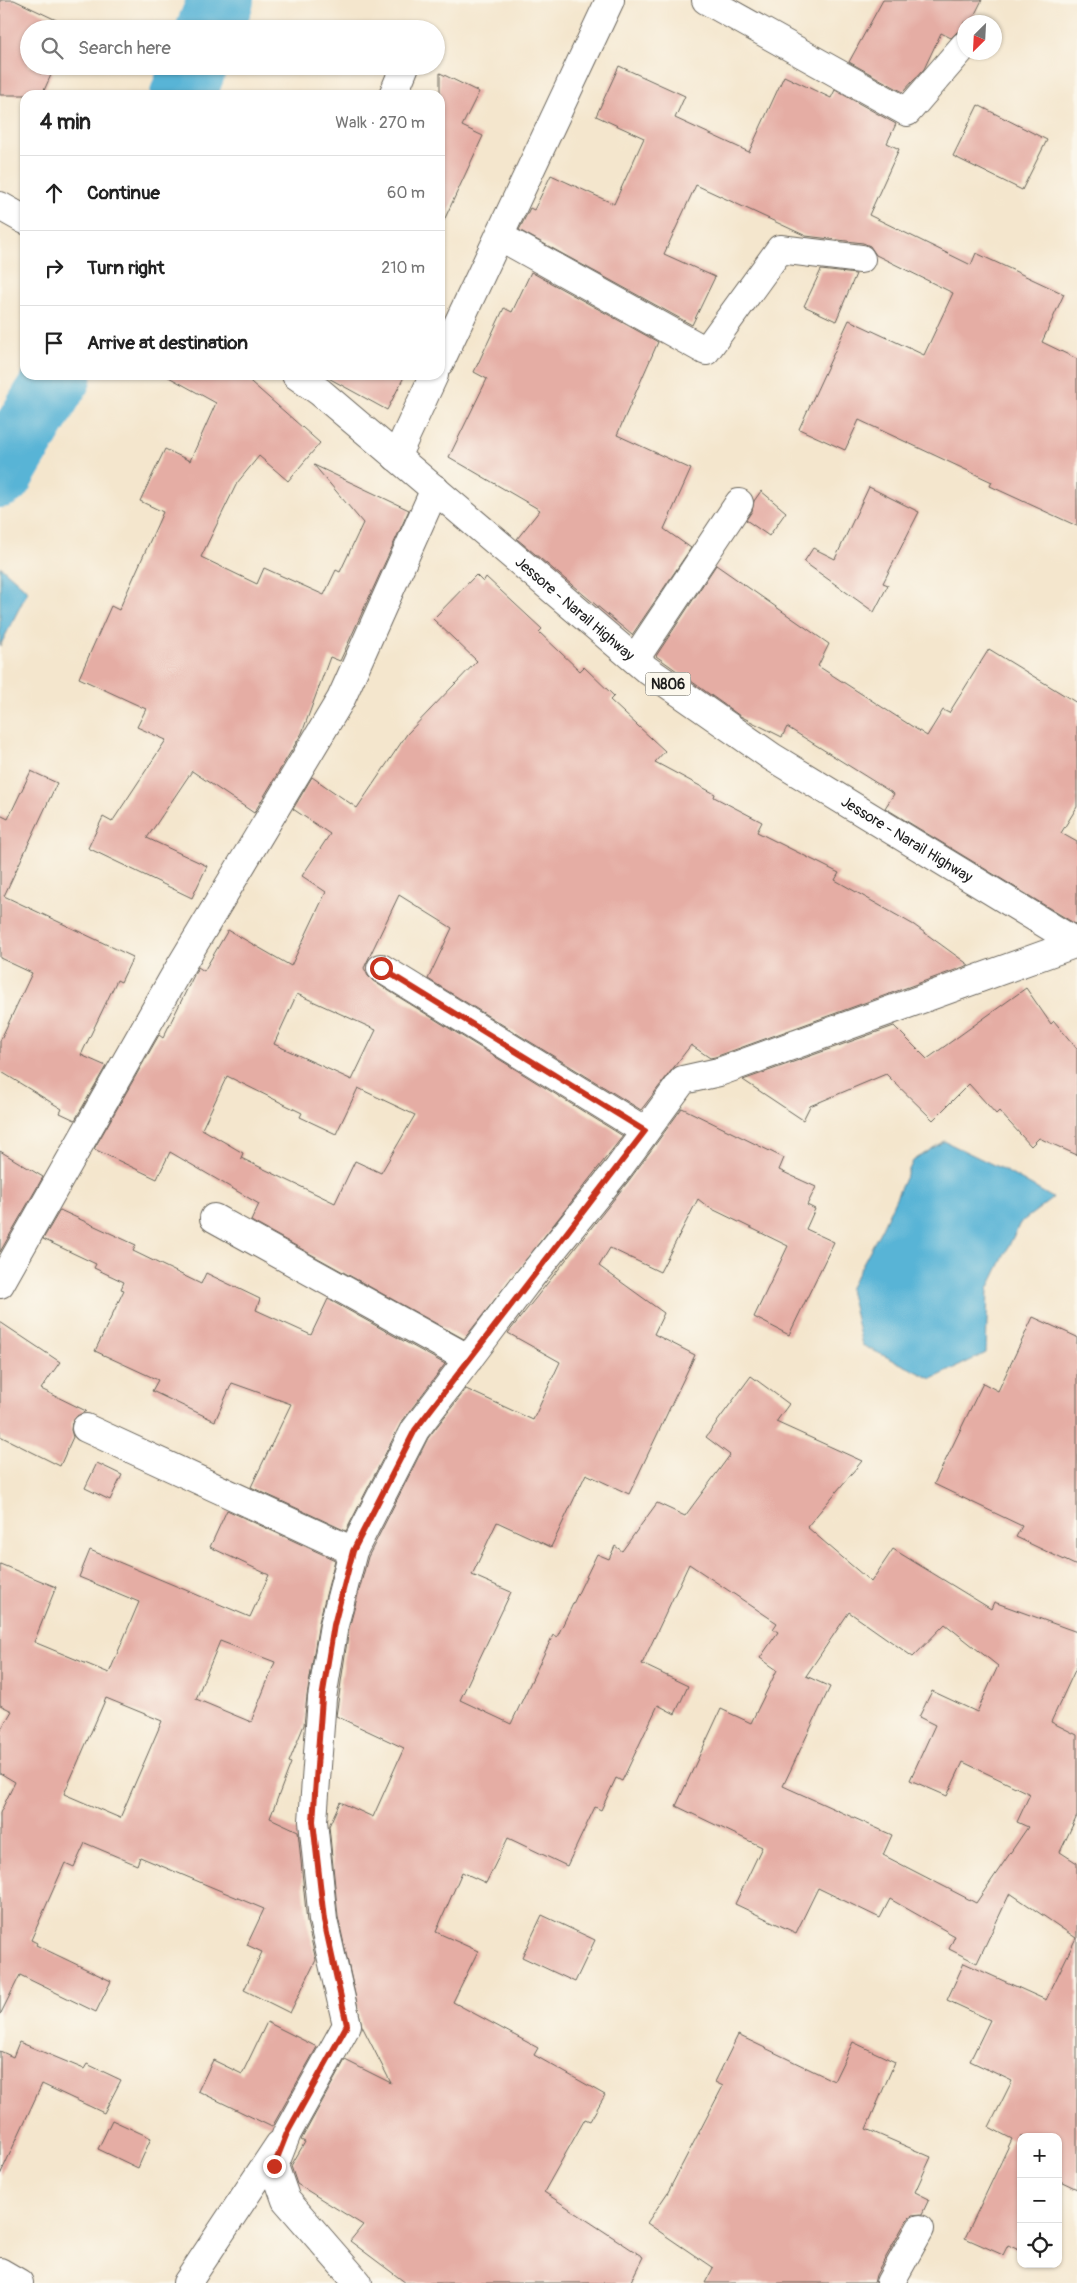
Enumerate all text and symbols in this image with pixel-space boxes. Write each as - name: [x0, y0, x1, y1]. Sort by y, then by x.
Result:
- north arrow: [957, 15, 1002, 60]
- search box: [20, 20, 445, 75]
- icon: search: [38, 34, 66, 62]
- text: Search here: [78, 36, 171, 60]
- text: 4 min: [40, 109, 91, 136]
- text: Walk · 270 m: [335, 113, 425, 133]
- icon: ahead: [40, 179, 68, 207]
- text: Continue: [87, 181, 160, 205]
- text: 60 m: [387, 183, 425, 203]
- icon: right: [40, 254, 68, 282]
- text: Turn right: [87, 256, 165, 280]
- text: 210 m: [381, 258, 425, 278]
- icon: arrive: [40, 329, 68, 357]
- text: Arrive at destination: [87, 331, 248, 355]
- street label: Jessore - Narail Highway: [511, 553, 639, 666]
- road number: N806: [646, 672, 690, 696]
- street label: Jessore - Narail Highway: [837, 792, 977, 887]
- route start: [370, 957, 393, 980]
- map controls: [1017, 2133, 1062, 2268]
- button: +: [1017, 2133, 1062, 2178]
- route end: [263, 2155, 286, 2178]
- button: −: [1017, 2178, 1062, 2223]
- button: locate: [1017, 2223, 1062, 2268]

